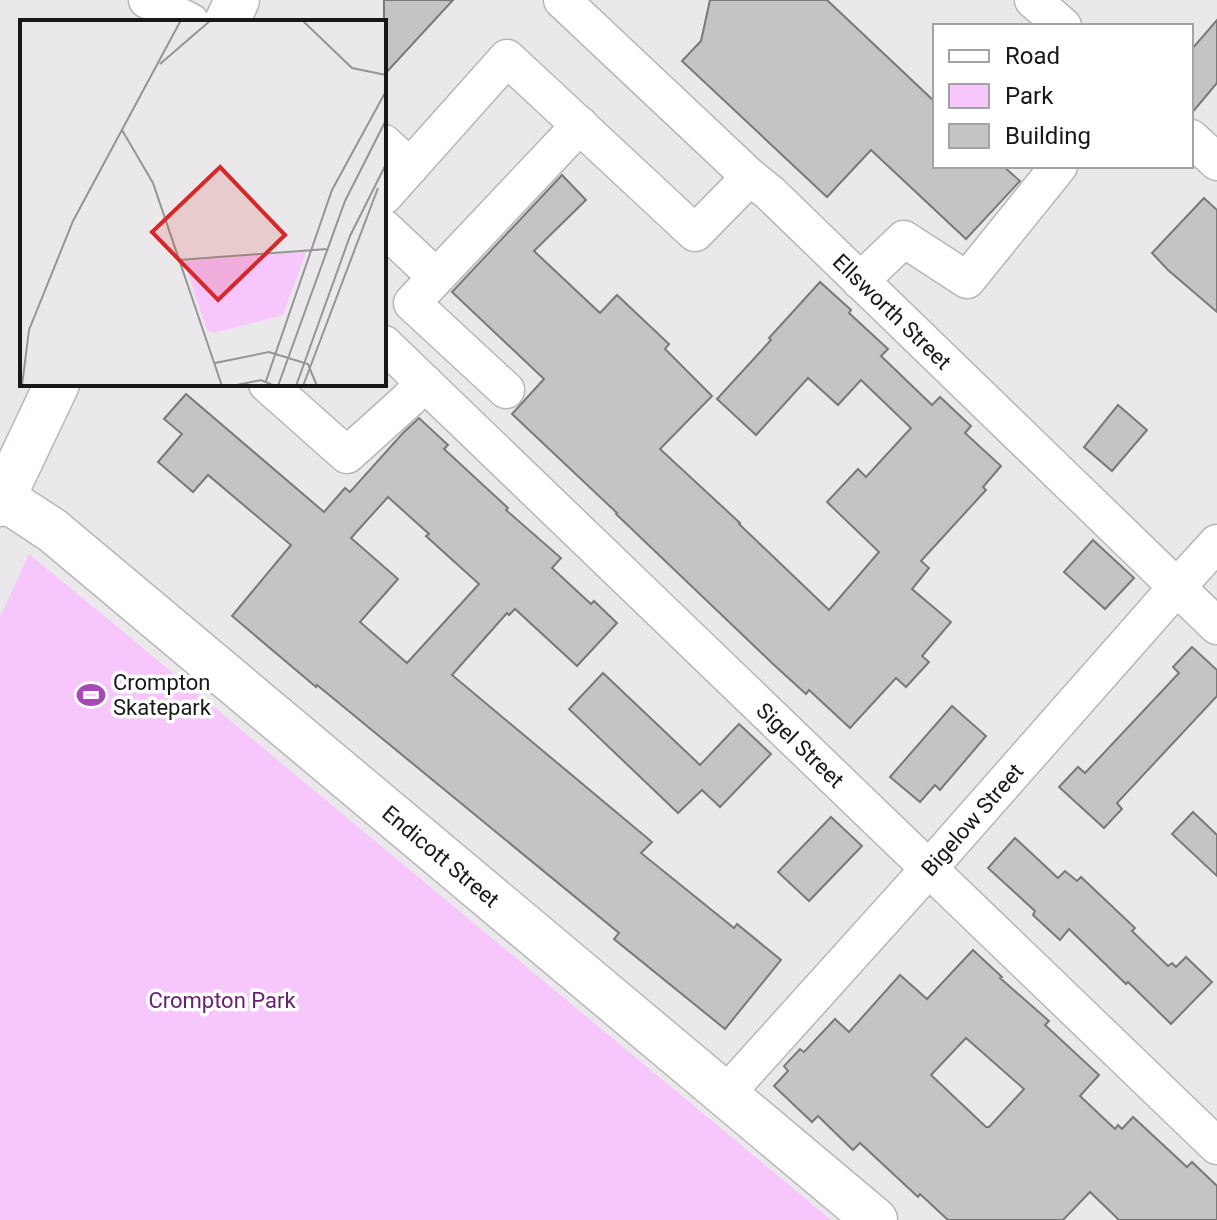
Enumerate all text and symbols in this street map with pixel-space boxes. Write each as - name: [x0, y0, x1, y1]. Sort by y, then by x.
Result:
- inset map: [20, 20, 386, 386]
- legend: [933, 24, 1193, 168]
- text: Road: [1005, 42, 1060, 70]
- text: Park: [1005, 82, 1054, 110]
- text: Building: [1005, 122, 1091, 150]
- street label: Ellsworth Street: [828, 249, 956, 375]
- place label: Crompton Skatepark: [113, 670, 212, 720]
- sports icon: Crompton Skatepark: [76, 680, 106, 710]
- street label: Sigel Street: [751, 698, 849, 793]
- street label: Bigelow Street: [916, 759, 1028, 881]
- street label: Endicott Street: [377, 800, 504, 912]
- park label: Crompton Park: [148, 988, 296, 1013]

